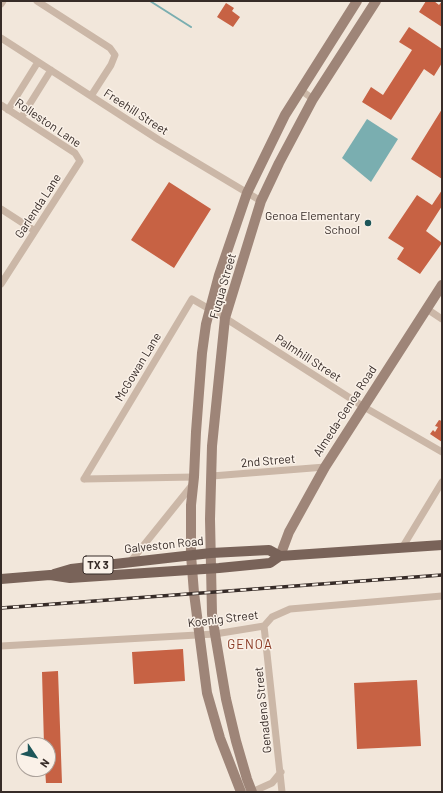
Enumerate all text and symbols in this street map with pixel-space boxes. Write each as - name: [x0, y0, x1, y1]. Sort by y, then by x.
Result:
- street label: Freehill Street: [101, 86, 171, 138]
- street label: Rolleston Lane: [12, 96, 84, 150]
- street label: Garlenda Lane: [12, 171, 64, 241]
- place label: Genoa Elementary School: [265, 209, 360, 237]
- marker: Genoa Elementary School: [363, 218, 373, 228]
- street label: Fuqua Street: [207, 252, 239, 320]
- street label: McGowan Lane: [112, 330, 164, 404]
- street label: Palmhill Street: [272, 331, 344, 385]
- street label: Almeda-Genoa Road: [310, 363, 380, 459]
- street label: 2nd Street: [240, 451, 296, 471]
- street label: Galveston Road: [124, 534, 204, 556]
- road number: TX 3: [83, 556, 113, 574]
- street label: Koenig Street: [187, 608, 259, 630]
- district label: GENOA: [227, 637, 273, 653]
- street label: Genadena Street: [251, 666, 275, 754]
- north arrow: [16, 737, 56, 777]
- text: N: [38, 757, 53, 770]

